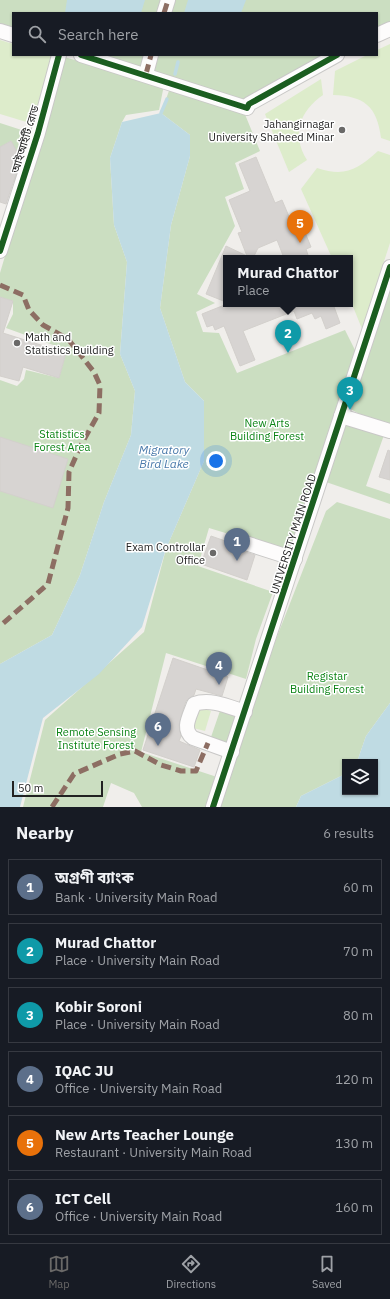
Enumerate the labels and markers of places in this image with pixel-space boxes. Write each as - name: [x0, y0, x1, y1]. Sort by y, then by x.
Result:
- place label: Jahangirnagar University Shaheed Minar: [208, 117, 334, 144]
- marker: Jahangirnagar University Shaheed Minar: [337, 125, 347, 135]
- pin: 5: [287, 210, 313, 243]
- pin: 2: [275, 320, 301, 353]
- place label: Math and Statistics Building: [25, 330, 114, 357]
- marker: Math and Statistics Building: [12, 338, 22, 348]
- pin: 3: [337, 377, 363, 410]
- pin: 1: [224, 528, 250, 561]
- place label: Exam Controllar Office: [126, 540, 205, 567]
- marker: Exam Controllar Office: [208, 548, 218, 558]
- pin: 4: [206, 652, 232, 685]
- pin: 6: [145, 713, 171, 746]

